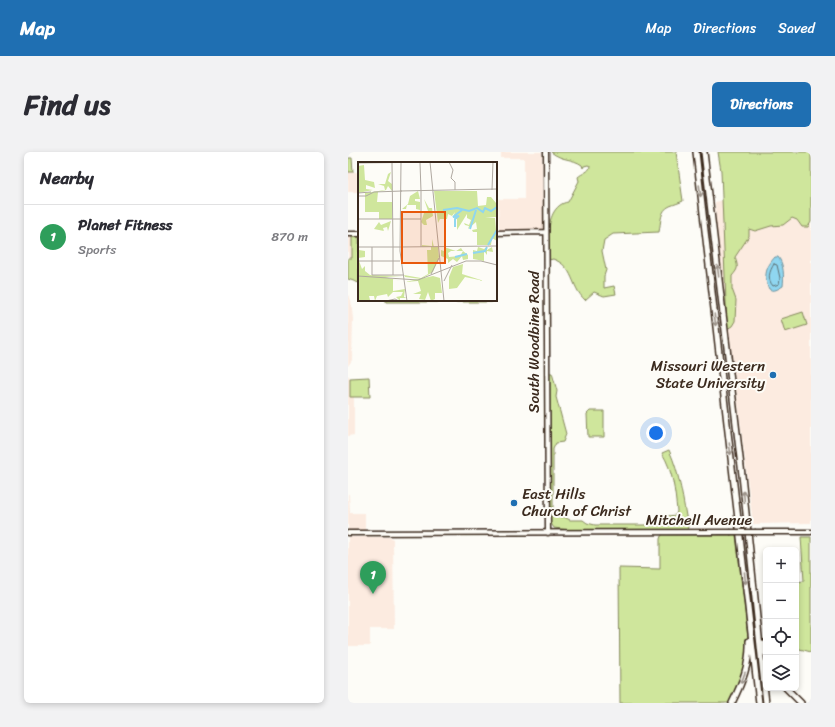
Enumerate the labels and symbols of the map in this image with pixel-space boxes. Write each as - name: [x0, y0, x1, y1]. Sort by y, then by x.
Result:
- inset map: [358, 162, 497, 301]
- one-way arrow: [696, 184, 704, 197]
- one-way arrow: [714, 265, 721, 278]
- street label: South Woodbine Road: [521, 270, 547, 413]
- one-way arrow: [712, 313, 719, 326]
- place label: Missouri Western State University: [651, 353, 765, 396]
- marker: Missouri Western State University: [768, 370, 778, 380]
- your location: [646, 423, 666, 443]
- one-way arrow: [726, 442, 734, 455]
- place label: East Hills Church of Christ: [522, 481, 632, 524]
- one-way arrow: [740, 491, 748, 504]
- marker: East Hills Church of Christ: [509, 498, 519, 508]
- street label: Mitchell Avenue: [646, 507, 752, 533]
- pin: 1: [360, 561, 386, 594]
- one-way arrow: [741, 571, 748, 584]
- one-way arrow: [739, 672, 747, 684]

